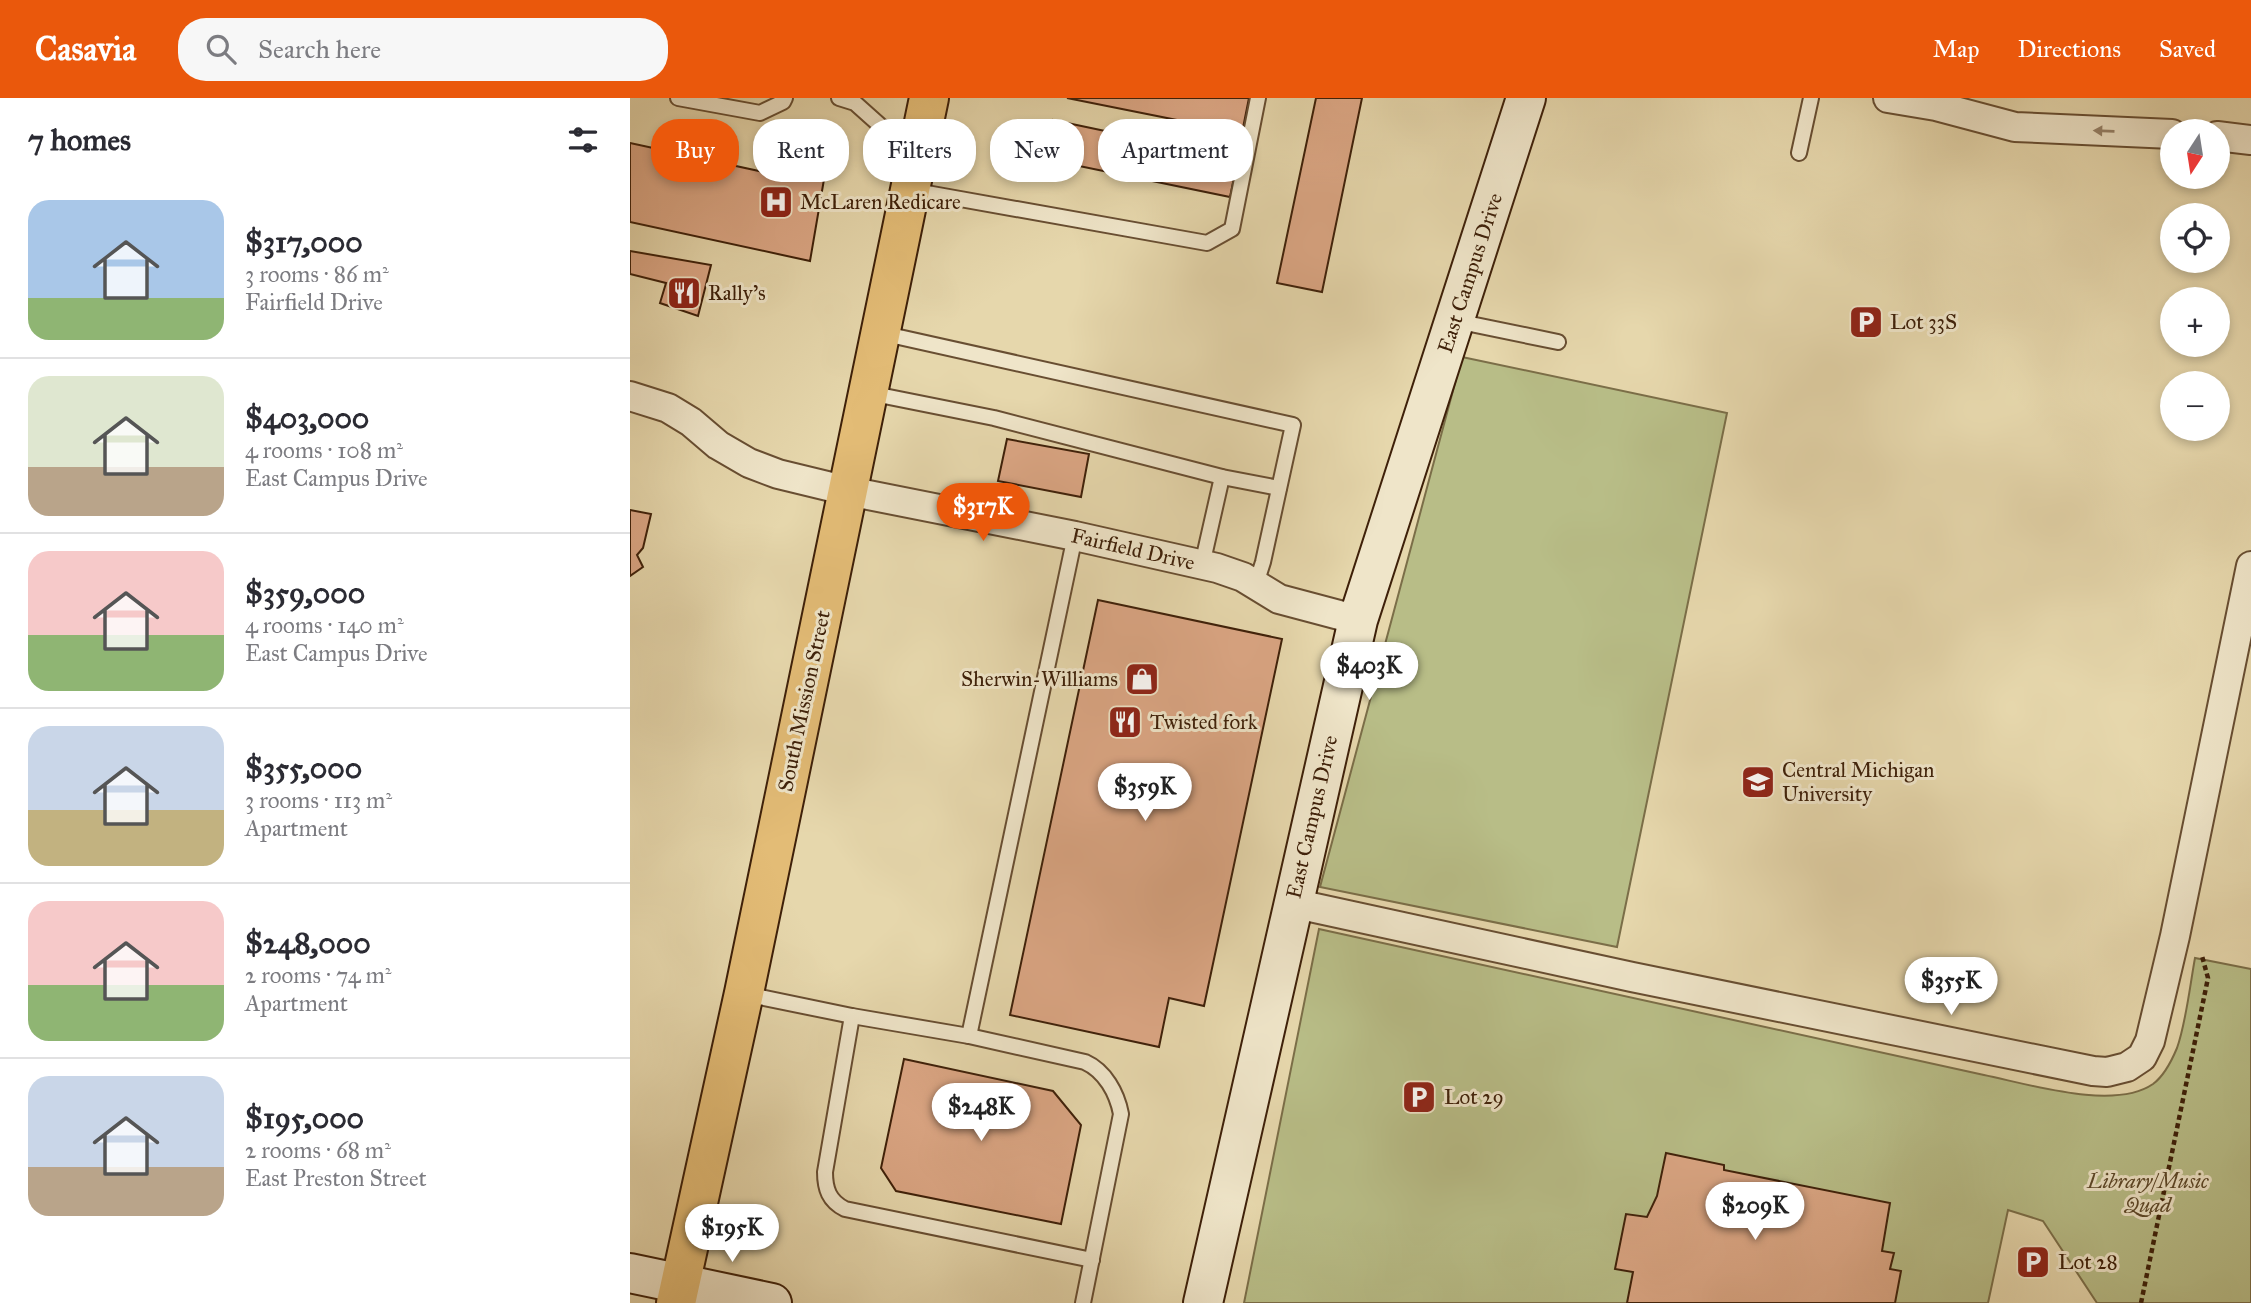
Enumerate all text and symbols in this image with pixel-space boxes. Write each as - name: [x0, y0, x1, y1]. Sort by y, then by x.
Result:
- search box: [178, 18, 668, 81]
- text: Casavia: [35, 29, 136, 69]
- icon: search: [202, 30, 240, 68]
- text: Search here: [258, 33, 381, 65]
- text: Map: [1933, 34, 1980, 64]
- text: Directions: [2018, 34, 2121, 64]
- text: Saved: [2159, 34, 2216, 64]
- chip: Buy: [651, 119, 739, 182]
- chip: Rent: [753, 119, 849, 182]
- chip: Filters: [863, 119, 976, 182]
- chip: New: [990, 119, 1084, 182]
- chip: Apartment: [1098, 119, 1253, 182]
- north arrow: [2160, 119, 2230, 189]
- map controls: [2160, 119, 2230, 441]
- icon: filters: [564, 121, 602, 159]
- text: 7 homes: [28, 122, 131, 158]
- one-way arrow: [2092, 126, 2114, 137]
- hospital icon: McLaren Redicare: [757, 183, 795, 221]
- place label: McLaren Redicare: [800, 189, 961, 215]
- street label: East Campus Drive: [1432, 189, 1508, 356]
- button: locate: [2160, 203, 2230, 273]
- text: $317,000: [245, 224, 363, 260]
- icon: home: [84, 228, 168, 312]
- text: 3 rooms · 86 m²: [245, 260, 389, 288]
- restaurant icon: Rally's: [665, 274, 703, 312]
- place label: Rally's: [708, 280, 766, 306]
- button: +: [2160, 287, 2230, 357]
- text: Fairfield Drive: [245, 288, 383, 316]
- parking icon: Lot 33S: [1847, 303, 1885, 341]
- place label: Lot 33S: [1890, 309, 1957, 335]
- button: −: [2160, 371, 2230, 441]
- text: $403,000: [245, 400, 369, 436]
- icon: home: [84, 404, 168, 488]
- text: 4 rooms · 108 m²: [245, 436, 403, 464]
- text: East Campus Drive: [245, 464, 428, 492]
- pin: $317K: [934, 484, 1032, 543]
- text: $317K: [953, 492, 1013, 520]
- street label: Fairfield Drive: [1069, 522, 1197, 576]
- text: $359,000: [245, 575, 365, 611]
- icon: home: [84, 579, 168, 663]
- street label: South Mission Street: [772, 607, 836, 794]
- text: 4 rooms · 140 m²: [245, 611, 404, 639]
- text: East Campus Drive: [245, 639, 428, 667]
- pin: $403K: [1320, 642, 1418, 702]
- text: $403K: [1336, 651, 1402, 679]
- shop icon: Sherwin-Williams: [1123, 660, 1161, 698]
- place label: Sherwin-Williams: [961, 666, 1118, 692]
- restaurant icon: Twisted fork: [1106, 703, 1144, 741]
- place label: Twisted fork: [1150, 709, 1258, 735]
- street label: East Campus Drive: [1281, 733, 1343, 901]
- text: $355,000: [245, 750, 362, 786]
- icon: home: [84, 754, 168, 838]
- place label: Central Michigan University: [1782, 757, 1934, 807]
- school or university icon: Central Michigan University: [1739, 763, 1777, 801]
- pin: $359K: [1096, 764, 1194, 823]
- text: $359K: [1114, 772, 1176, 800]
- text: 3 rooms · 113 m²: [245, 786, 392, 814]
- text: Apartment: [245, 814, 348, 842]
- text: $248,000: [245, 925, 371, 961]
- icon: home: [84, 929, 168, 1013]
- pin: $355K: [1902, 958, 2000, 1017]
- text: 2 rooms · 74 m²: [245, 961, 391, 989]
- text: $355K: [1921, 966, 1981, 994]
- text: Apartment: [245, 989, 348, 1017]
- parking icon: Lot 29: [1400, 1078, 1438, 1116]
- pin: $248K: [932, 1084, 1030, 1143]
- place label: Lot 29: [1444, 1084, 1504, 1110]
- text: $248K: [948, 1092, 1014, 1120]
- text: $195,000: [245, 1100, 364, 1136]
- icon: home: [84, 1104, 168, 1188]
- text: 2 rooms · 68 m²: [245, 1136, 391, 1164]
- text: East Preston Street: [245, 1164, 427, 1192]
- park label: Library/Music Quad: [2086, 1168, 2209, 1218]
- pin: $209K: [1706, 1182, 1804, 1242]
- text: $209K: [1721, 1191, 1789, 1219]
- pin: $195K: [683, 1204, 781, 1264]
- text: $195K: [701, 1213, 763, 1241]
- parking icon: Lot 28: [2014, 1243, 2052, 1281]
- place label: Lot 28: [2058, 1249, 2118, 1275]

